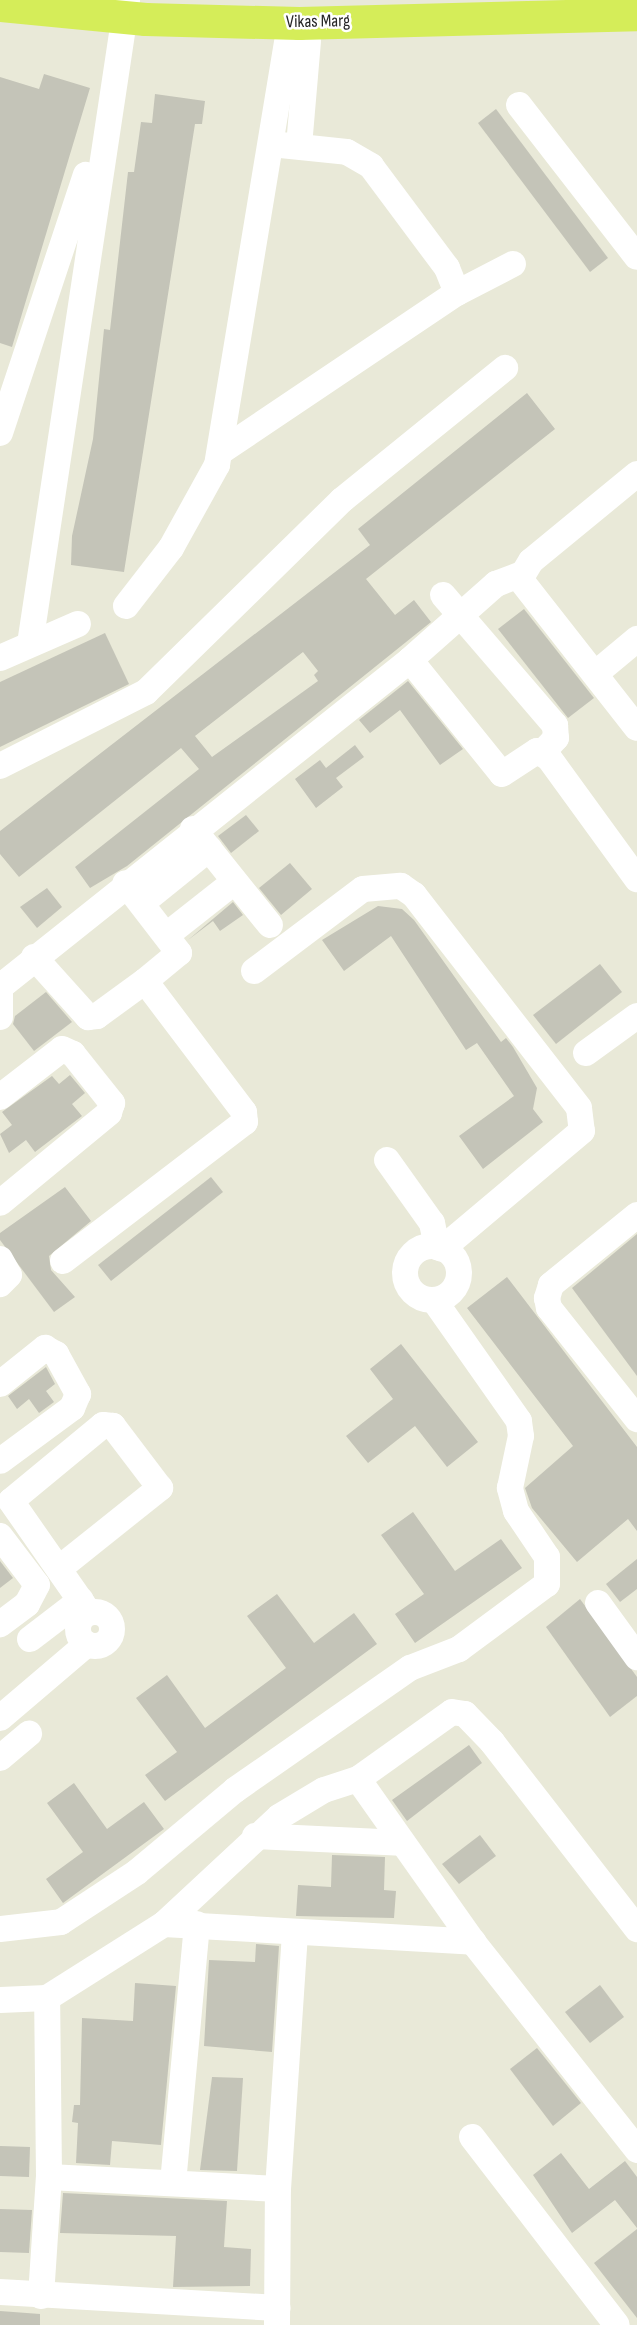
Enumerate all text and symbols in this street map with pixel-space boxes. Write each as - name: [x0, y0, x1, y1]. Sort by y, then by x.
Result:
- street label: Vikas Marg: [286, 11, 350, 33]

